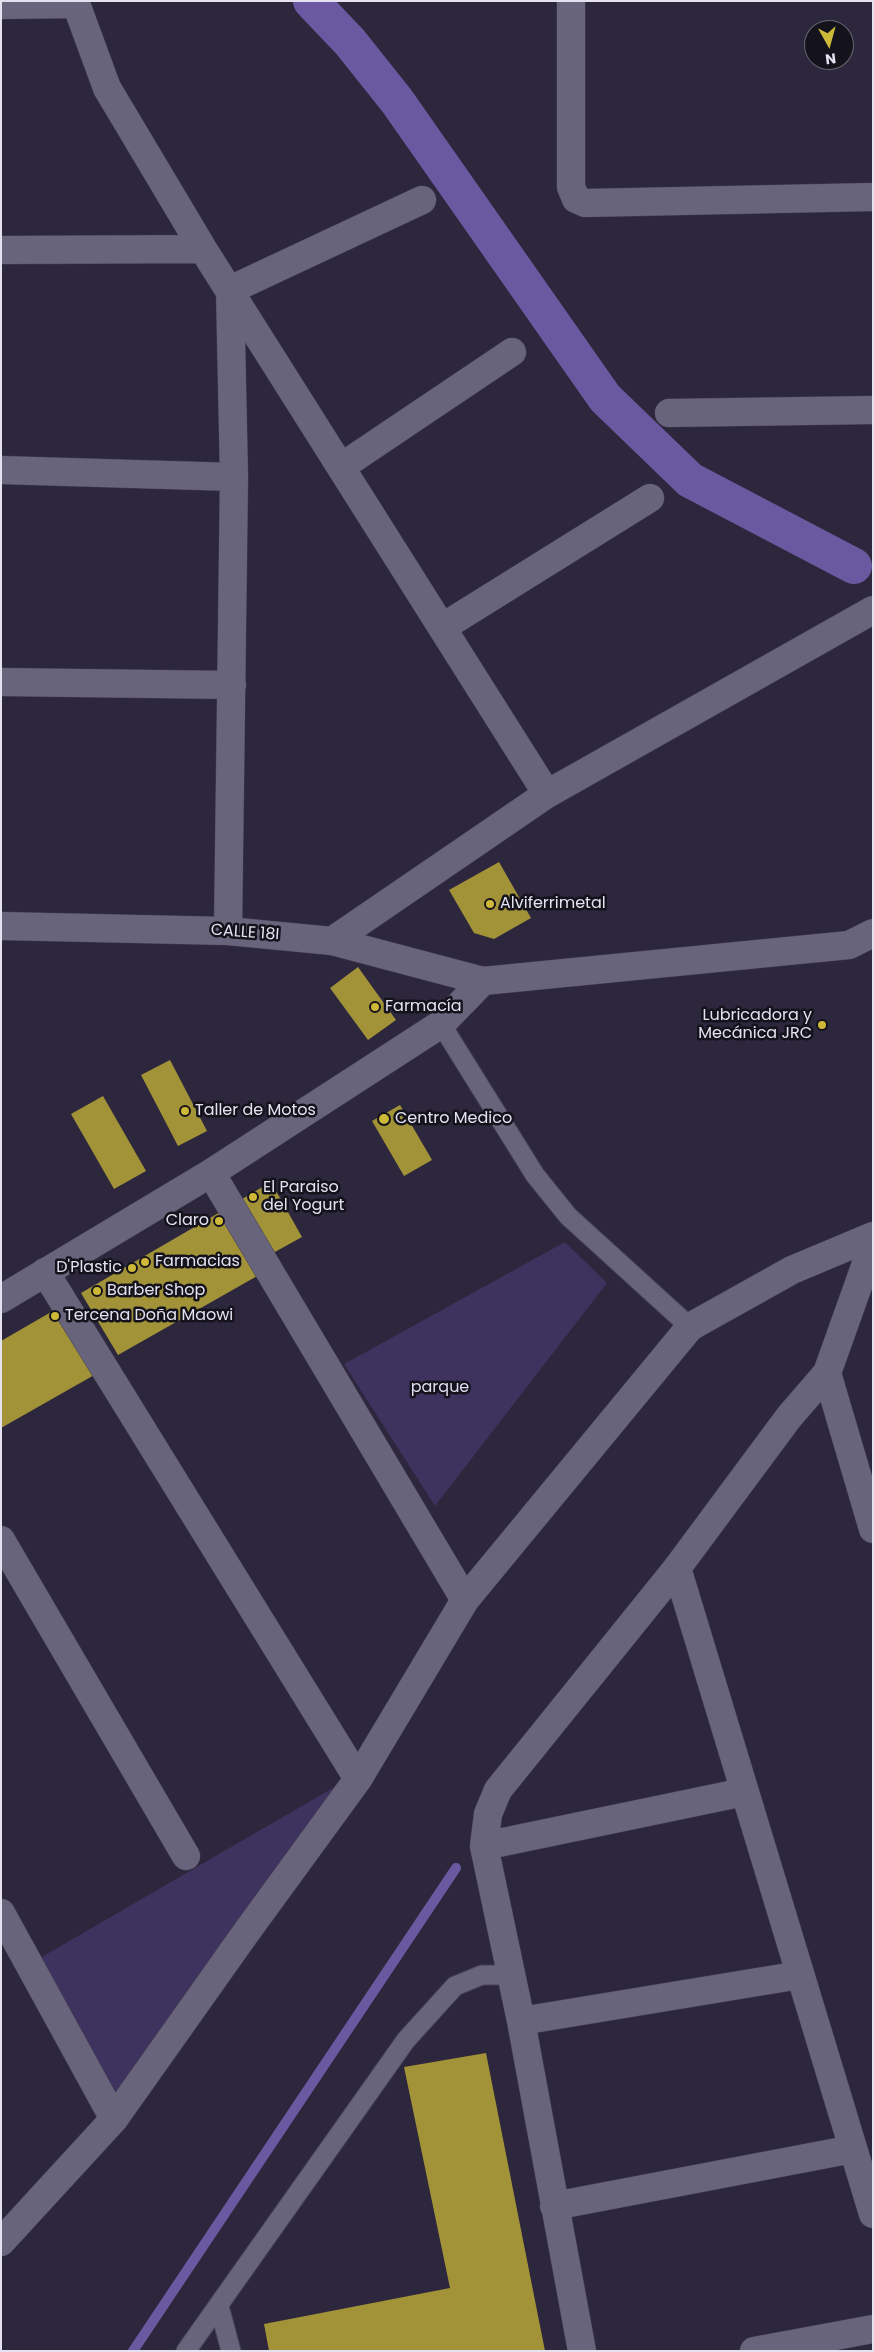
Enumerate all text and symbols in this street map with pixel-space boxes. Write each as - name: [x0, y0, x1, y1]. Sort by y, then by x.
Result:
- north arrow: [804, 20, 854, 70]
- text: N: [824, 48, 837, 69]
- place label: Alviferrimetal: [500, 894, 606, 914]
- marker: Alviferrimetal: [484, 898, 496, 910]
- street label: CALLE 18I: [210, 921, 280, 945]
- place label: Farmacía: [385, 997, 462, 1017]
- marker: Farmacía: [369, 1001, 381, 1013]
- place label: Lubricadora y Mecánica JRC: [698, 1006, 812, 1044]
- marker: Lubricadora y Mecánica JRC: [816, 1019, 828, 1031]
- place label: Taller de Motos: [195, 1101, 316, 1121]
- marker: Taller de Motos: [179, 1105, 191, 1117]
- place label: Centro Medico: [395, 1109, 512, 1129]
- marker: Centro Medico: [377, 1112, 391, 1126]
- place label: El Paraiso del Yogurt: [263, 1178, 344, 1216]
- marker: El Paraiso del Yogurt: [247, 1191, 259, 1203]
- place label: Claro: [166, 1211, 209, 1231]
- marker: Claro: [213, 1215, 225, 1227]
- place label: Farmacias: [155, 1252, 240, 1272]
- marker: Farmacias: [139, 1256, 151, 1268]
- place label: D'Plastic: [56, 1258, 122, 1278]
- marker: D'Plastic: [126, 1262, 138, 1274]
- place label: Barber Shop: [107, 1281, 205, 1301]
- marker: Barber Shop: [91, 1285, 103, 1297]
- place label: Tercena Doña Maowi: [65, 1306, 233, 1326]
- marker: Tercena Doña Maowi: [49, 1310, 61, 1322]
- park label: parque: [411, 1378, 469, 1398]

